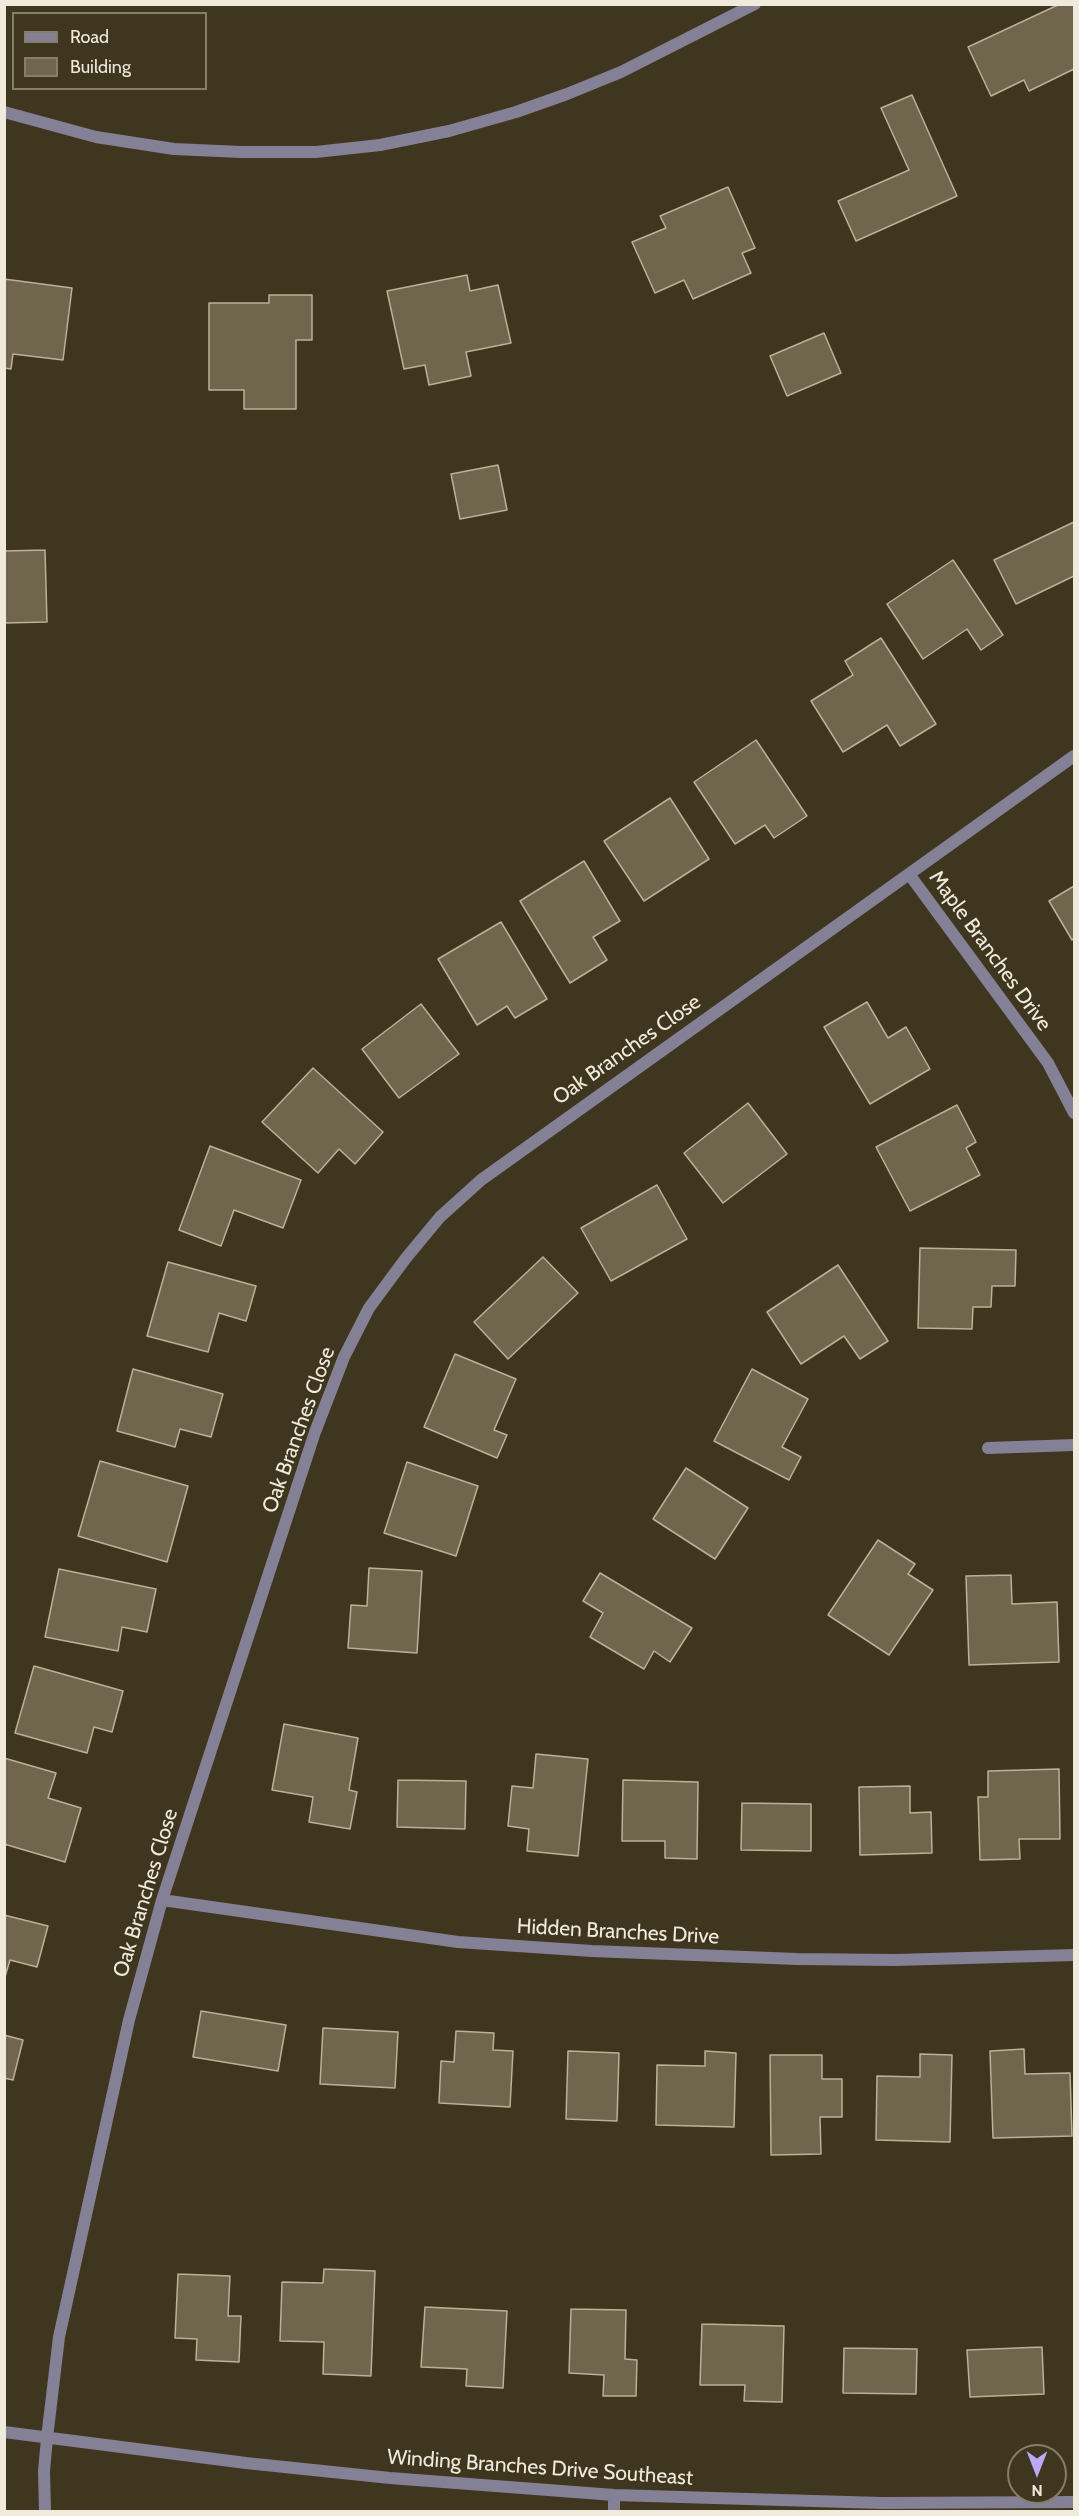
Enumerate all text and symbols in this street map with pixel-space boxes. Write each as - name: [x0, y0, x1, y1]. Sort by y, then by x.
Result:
- legend: [12, 12, 207, 90]
- text: Road: [70, 26, 109, 48]
- text: Building: [70, 56, 131, 78]
- street label: Maple Branches Drive: [923, 866, 1057, 1036]
- street label: Oak Branches Close: [548, 990, 706, 1110]
- street label: Oak Branches Close: [257, 1344, 341, 1516]
- street label: Oak Branches Close: [108, 1806, 184, 1980]
- street label: Hidden Branches Drive: [516, 1914, 720, 1950]
- north arrow: [1007, 2444, 1067, 2504]
- street label: Winding Branches Drive Southeast: [386, 2445, 694, 2491]
- text: N: [1031, 2481, 1043, 2500]

